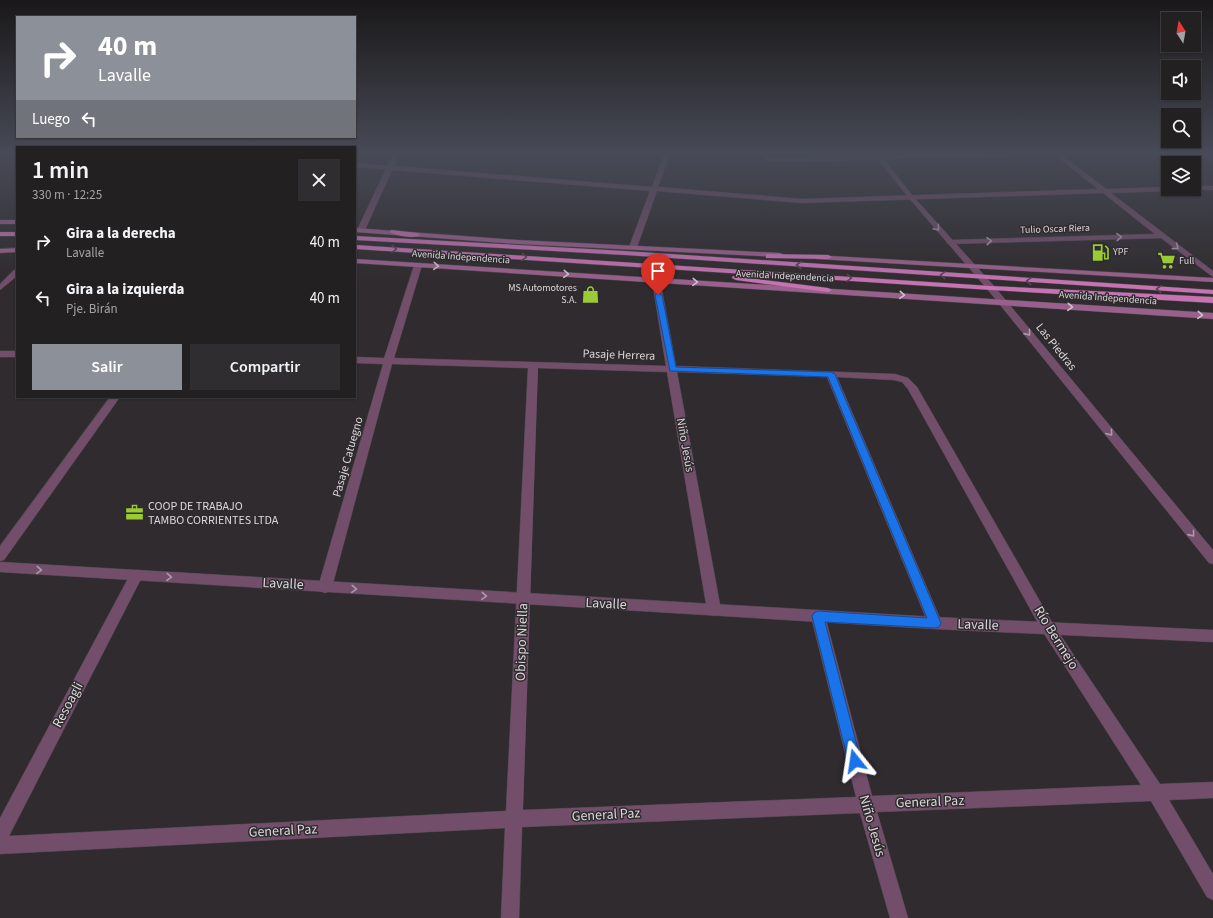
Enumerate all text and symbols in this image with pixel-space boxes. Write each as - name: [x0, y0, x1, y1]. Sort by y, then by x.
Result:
- north arrow: [1161, 12, 1201, 52]
- map controls: [1161, 12, 1201, 196]
- text: 40 m: [98, 26, 157, 66]
- icon: right: [32, 32, 84, 84]
- button: sound: [1161, 60, 1201, 100]
- text: Lavalle: [98, 63, 151, 88]
- icon: left: [78, 108, 100, 130]
- button: search: [1161, 108, 1201, 148]
- text: Luego: [32, 109, 70, 130]
- text: 1 min: [32, 153, 89, 188]
- button: layers: [1161, 156, 1201, 196]
- button: close: [298, 159, 340, 201]
- text: 330 m · 12:25: [32, 186, 102, 204]
- street label: Tulio Oscar Riera: [1020, 221, 1090, 237]
- text: Gira a la derecha: [66, 223, 176, 244]
- one-way arrow: [933, 223, 940, 231]
- icon: right: [32, 231, 54, 253]
- text: 40 m: [310, 232, 340, 253]
- one-way arrow: [1116, 233, 1122, 241]
- one-way arrow: [986, 237, 992, 245]
- fuel station icon: YPF: [1090, 242, 1110, 262]
- one-way arrow: [1172, 242, 1179, 249]
- text: Lavalle: [66, 244, 104, 262]
- one-way arrow: [391, 245, 397, 254]
- place label: YPF: [1112, 245, 1128, 259]
- street label: Avenida Independencia: [412, 247, 510, 267]
- supermarket icon: Full: [1156, 251, 1176, 271]
- one-way arrow: [521, 253, 527, 262]
- pin: [641, 254, 675, 295]
- place label: Full: [1179, 254, 1195, 268]
- icon: arrive: [647, 260, 669, 282]
- one-way arrow: [796, 261, 802, 270]
- one-way arrow: [433, 262, 439, 271]
- street label: Avenida Independencia: [736, 266, 834, 286]
- one-way arrow: [563, 270, 569, 279]
- one-way arrow: [940, 270, 946, 279]
- one-way arrow: [846, 274, 852, 283]
- one-way arrow: [1026, 276, 1032, 285]
- one-way arrow: [692, 278, 698, 287]
- text: Gira a la izquierda: [66, 279, 185, 300]
- place label: MS Automotores S.A.: [508, 281, 577, 307]
- shop icon: MS Automotores S.A.: [580, 284, 600, 304]
- one-way arrow: [1156, 284, 1162, 293]
- icon: left: [32, 287, 54, 309]
- text: 40 m: [310, 288, 340, 309]
- street label: Avenida Independencia: [1059, 288, 1157, 308]
- one-way arrow: [898, 290, 905, 299]
- text: Pje. Birán: [66, 300, 118, 318]
- one-way arrow: [1067, 302, 1073, 311]
- one-way arrow: [1196, 311, 1203, 320]
- street label: Las Piedras: [1032, 320, 1080, 374]
- one-way arrow: [1023, 328, 1030, 335]
- button: Salir: [32, 344, 182, 390]
- button: Compartir: [190, 344, 340, 390]
- street label: Pasaje Herrera: [582, 345, 656, 365]
- street label: Pasaje Catuegno: [328, 415, 368, 499]
- street label: Niño Jesús: [672, 417, 698, 473]
- one-way arrow: [1105, 429, 1112, 436]
- place label: COOP DE TRABAJO TAMBO CORRIENTES LTDA: [148, 498, 279, 529]
- office icon: COOP DE TRABAJO TAMBO CORRIENTES LTDA: [125, 503, 145, 523]
- one-way arrow: [1188, 529, 1195, 537]
- one-way arrow: [36, 565, 42, 574]
- one-way arrow: [166, 573, 172, 582]
- street label: Lavalle: [262, 573, 304, 595]
- one-way arrow: [351, 584, 357, 593]
- one-way arrow: [481, 592, 487, 601]
- street label: Lavalle: [585, 593, 627, 615]
- street label: Río Bermejo: [1029, 602, 1083, 674]
- street label: Obispo Niella: [511, 603, 533, 681]
- street label: Lavalle: [957, 614, 999, 636]
- street label: Resoagli: [48, 679, 88, 731]
- position arrow: [834, 740, 876, 782]
- street label: General Paz: [895, 791, 965, 813]
- street label: Niño Jesús: [854, 793, 890, 859]
- street label: General Paz: [571, 803, 641, 827]
- street label: General Paz: [248, 819, 318, 843]

